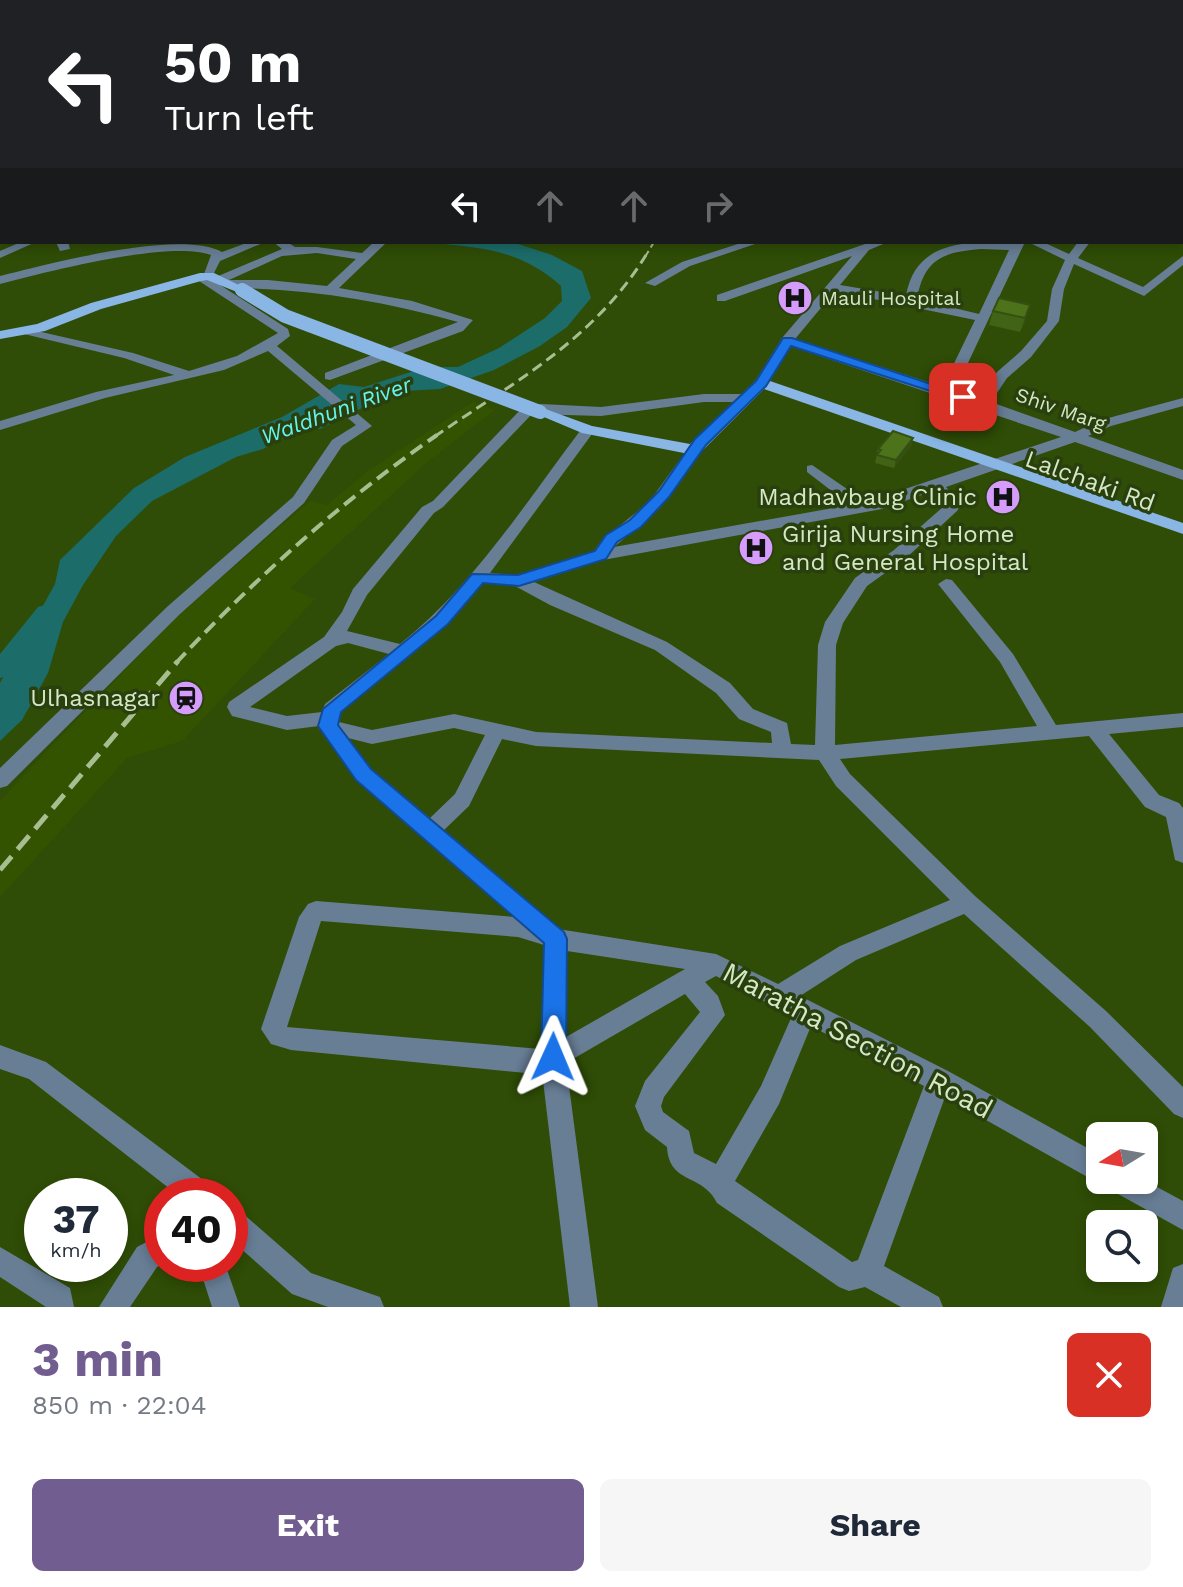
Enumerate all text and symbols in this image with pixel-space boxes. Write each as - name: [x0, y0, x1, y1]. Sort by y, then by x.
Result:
- text: 50 m: [164, 30, 301, 96]
- icon: left: [32, 32, 136, 136]
- text: Turn left: [164, 97, 314, 139]
- icon: left: [444, 184, 488, 228]
- icon: ahead: [528, 184, 572, 228]
- icon: ahead: [612, 184, 656, 228]
- icon: right: [696, 184, 740, 228]
- hospital icon: Mauli Hospital: [776, 279, 814, 317]
- place label: Mauli Hospital: [821, 286, 961, 310]
- pin: [929, 363, 997, 431]
- water label: Waldhuni River: [258, 371, 416, 449]
- icon: arrive: [941, 375, 985, 419]
- street label: Shiv Marg: [1013, 382, 1110, 436]
- street label: Lalchaki Rd: [1021, 445, 1159, 517]
- hospital icon: Madhavbaug Clinic: [984, 478, 1022, 516]
- place label: Madhavbaug Clinic: [758, 483, 977, 511]
- place label: Girija Nursing Home and General Hospital: [782, 520, 1029, 576]
- hospital icon: Girija Nursing Home and General Hospital: [737, 529, 775, 567]
- station icon: Ulhasnagar: [167, 679, 205, 717]
- place label: Ulhasnagar: [30, 684, 160, 712]
- street label: Maratha Section Road: [717, 955, 998, 1126]
- position arrow: [511, 1015, 595, 1099]
- north arrow: [1086, 1122, 1158, 1194]
- map controls: [1086, 1122, 1158, 1282]
- speed limit sign: 40: [144, 1178, 248, 1282]
- text: 37: [53, 1196, 99, 1243]
- button: search: [1086, 1210, 1158, 1282]
- text: km/h: [50, 1238, 102, 1262]
- text: 3 min: [32, 1331, 163, 1388]
- button: close: [1067, 1333, 1151, 1417]
- text: 850 m · 22:04: [32, 1390, 207, 1420]
- button: Exit: [32, 1479, 584, 1571]
- button: Share: [600, 1479, 1151, 1571]

